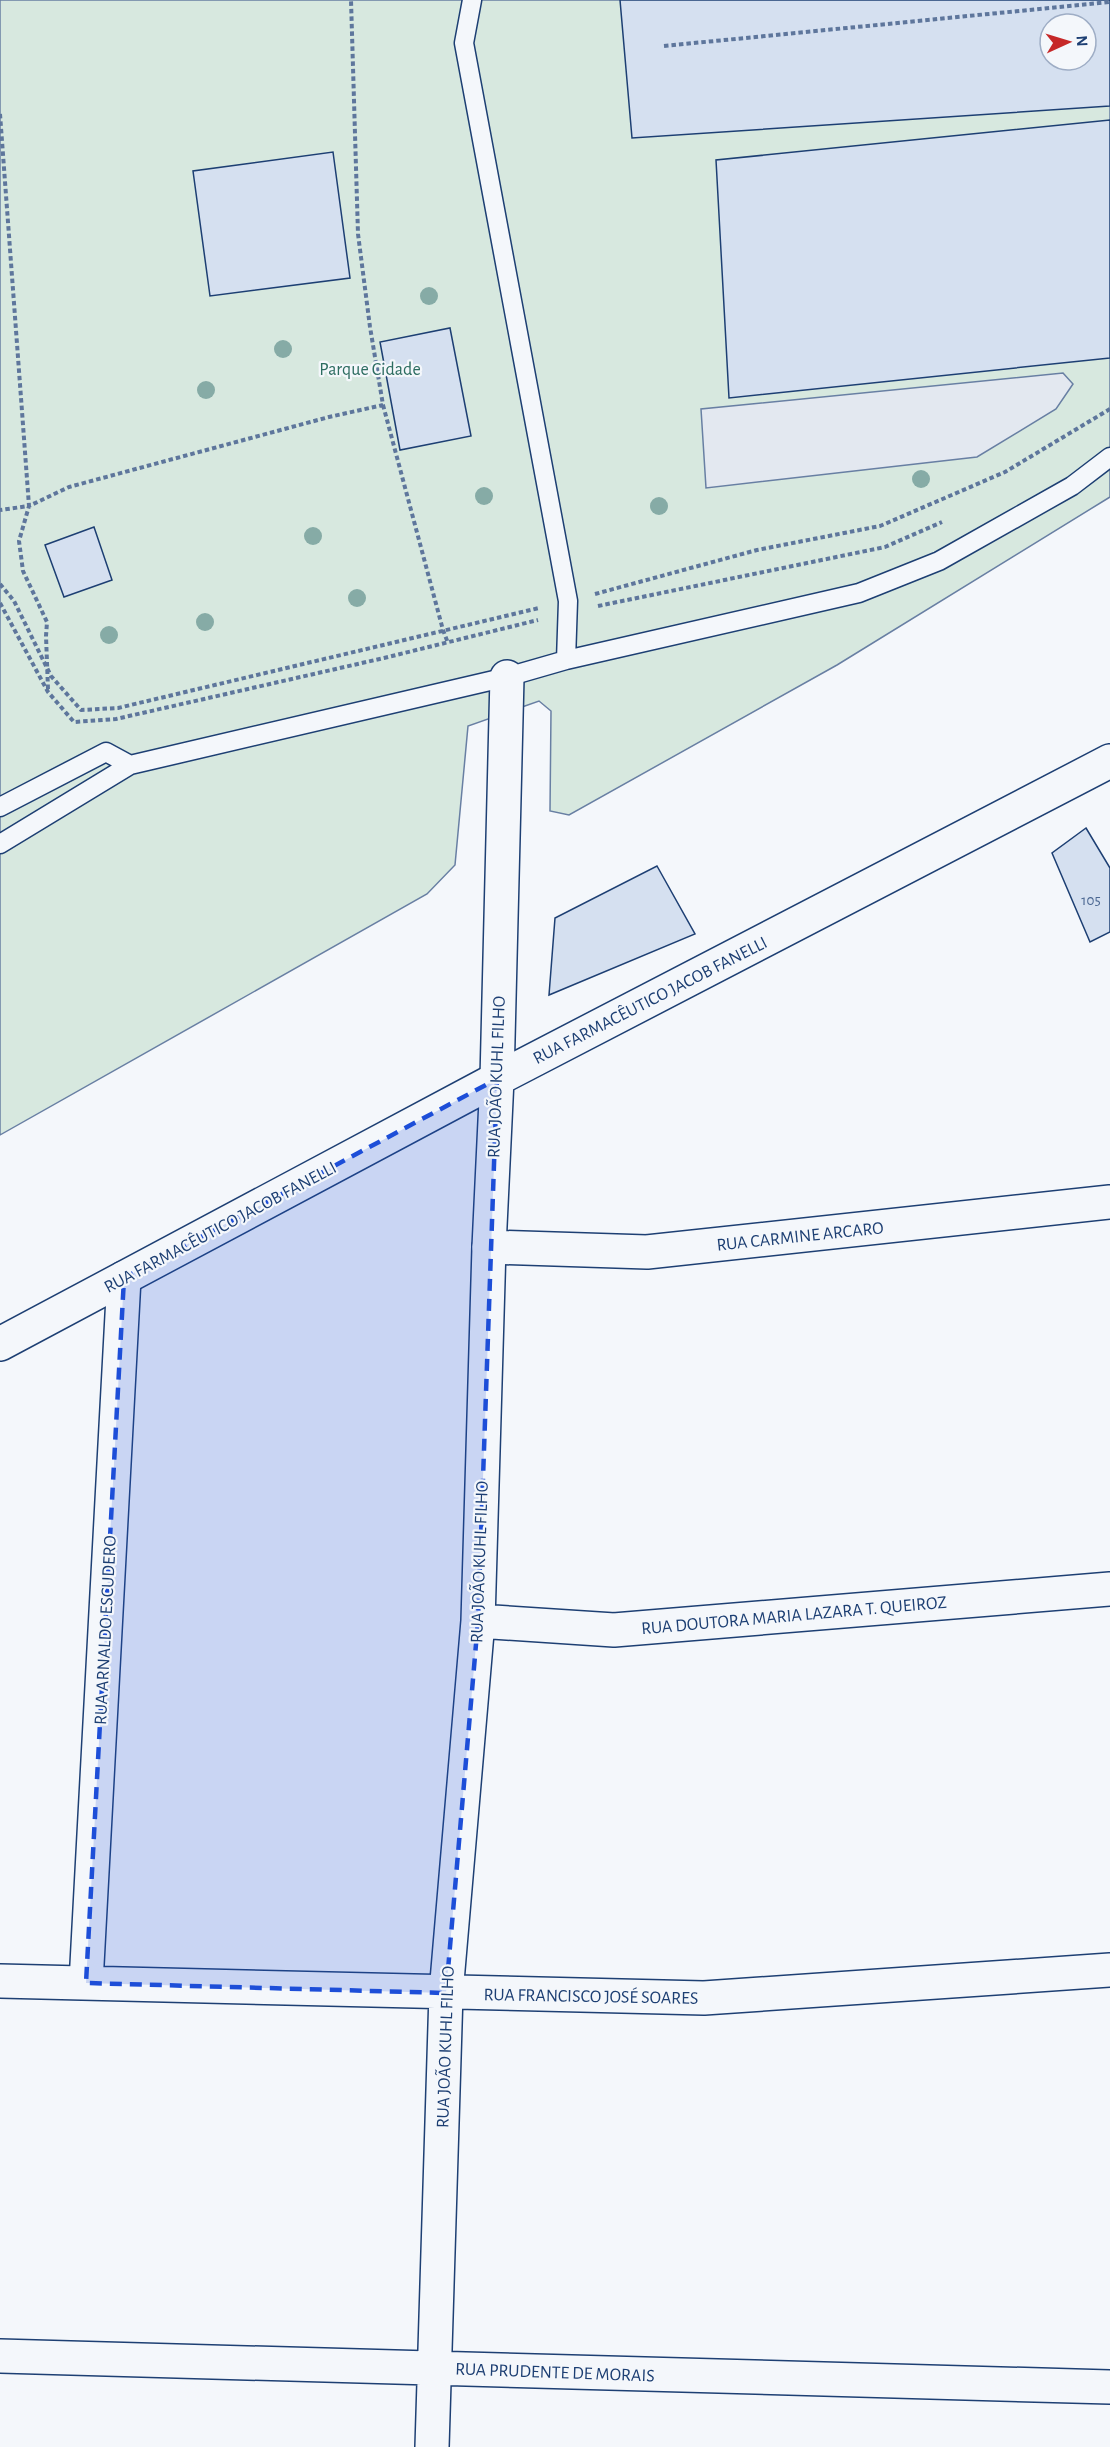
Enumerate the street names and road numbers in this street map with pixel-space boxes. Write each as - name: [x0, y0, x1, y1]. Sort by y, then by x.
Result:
- street label: RUA FARMACÊUTICO JACOB FANELLI: [529, 931, 770, 1068]
- street label: RUA JOÃO KUHL FILHO: [482, 995, 509, 1159]
- street label: RUA FARMACÊUTICO JACOB FANELLI: [100, 1156, 340, 1297]
- street label: RUA CARMINE ARCARO: [716, 1219, 885, 1255]
- street label: RUA JOÃO KUHL FILHO: [465, 1480, 492, 1644]
- street label: RUA ARNALDO ESCUDERO: [92, 1535, 120, 1725]
- street label: RUA DOUTORA MARIA LAZARA T. QUEIROZ: [641, 1594, 948, 1638]
- street label: RUA JOÃO KUHL FILHO: [431, 1965, 458, 2129]
- street label: RUA FRANCISCO JOSÉ SOARES: [484, 1983, 699, 2008]
- street label: RUA PRUDENTE DE MORAIS: [455, 2361, 655, 2385]

